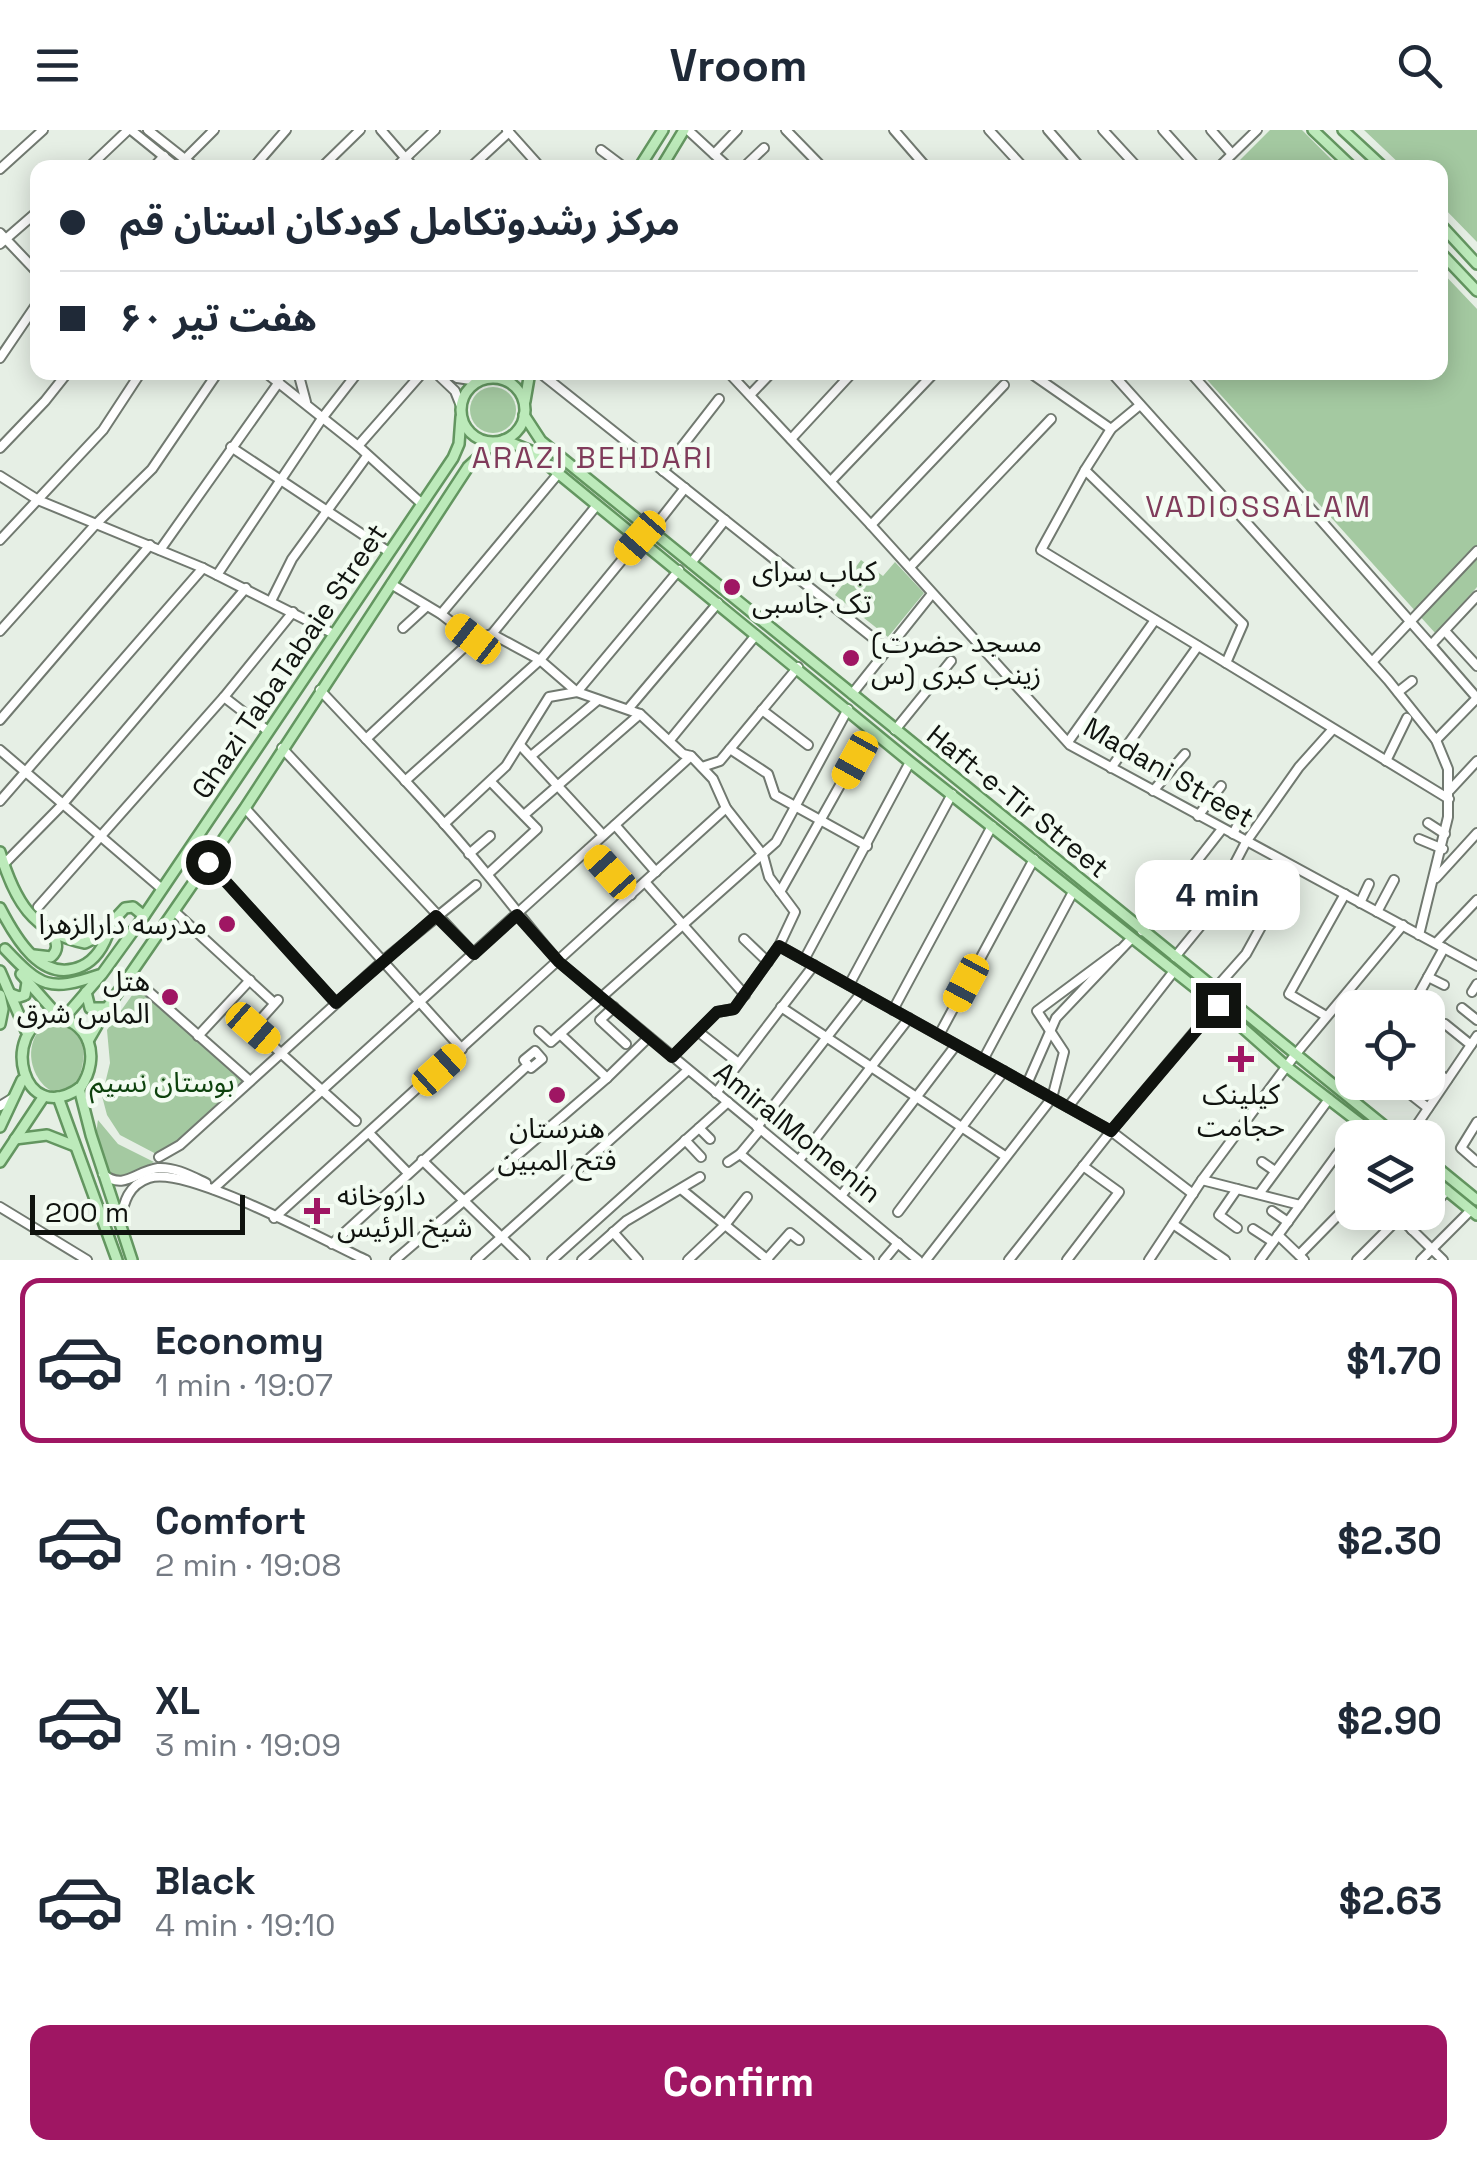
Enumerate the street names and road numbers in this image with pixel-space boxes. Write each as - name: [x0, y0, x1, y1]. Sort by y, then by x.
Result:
- street label: Ghazi TabaTabaie Street: [183, 516, 395, 806]
- street label: Madani Street: [1077, 709, 1261, 835]
- street label: Haft-e-Tir Street: [920, 717, 1116, 885]
- street label: AmiralMomenin: [707, 1054, 889, 1210]

